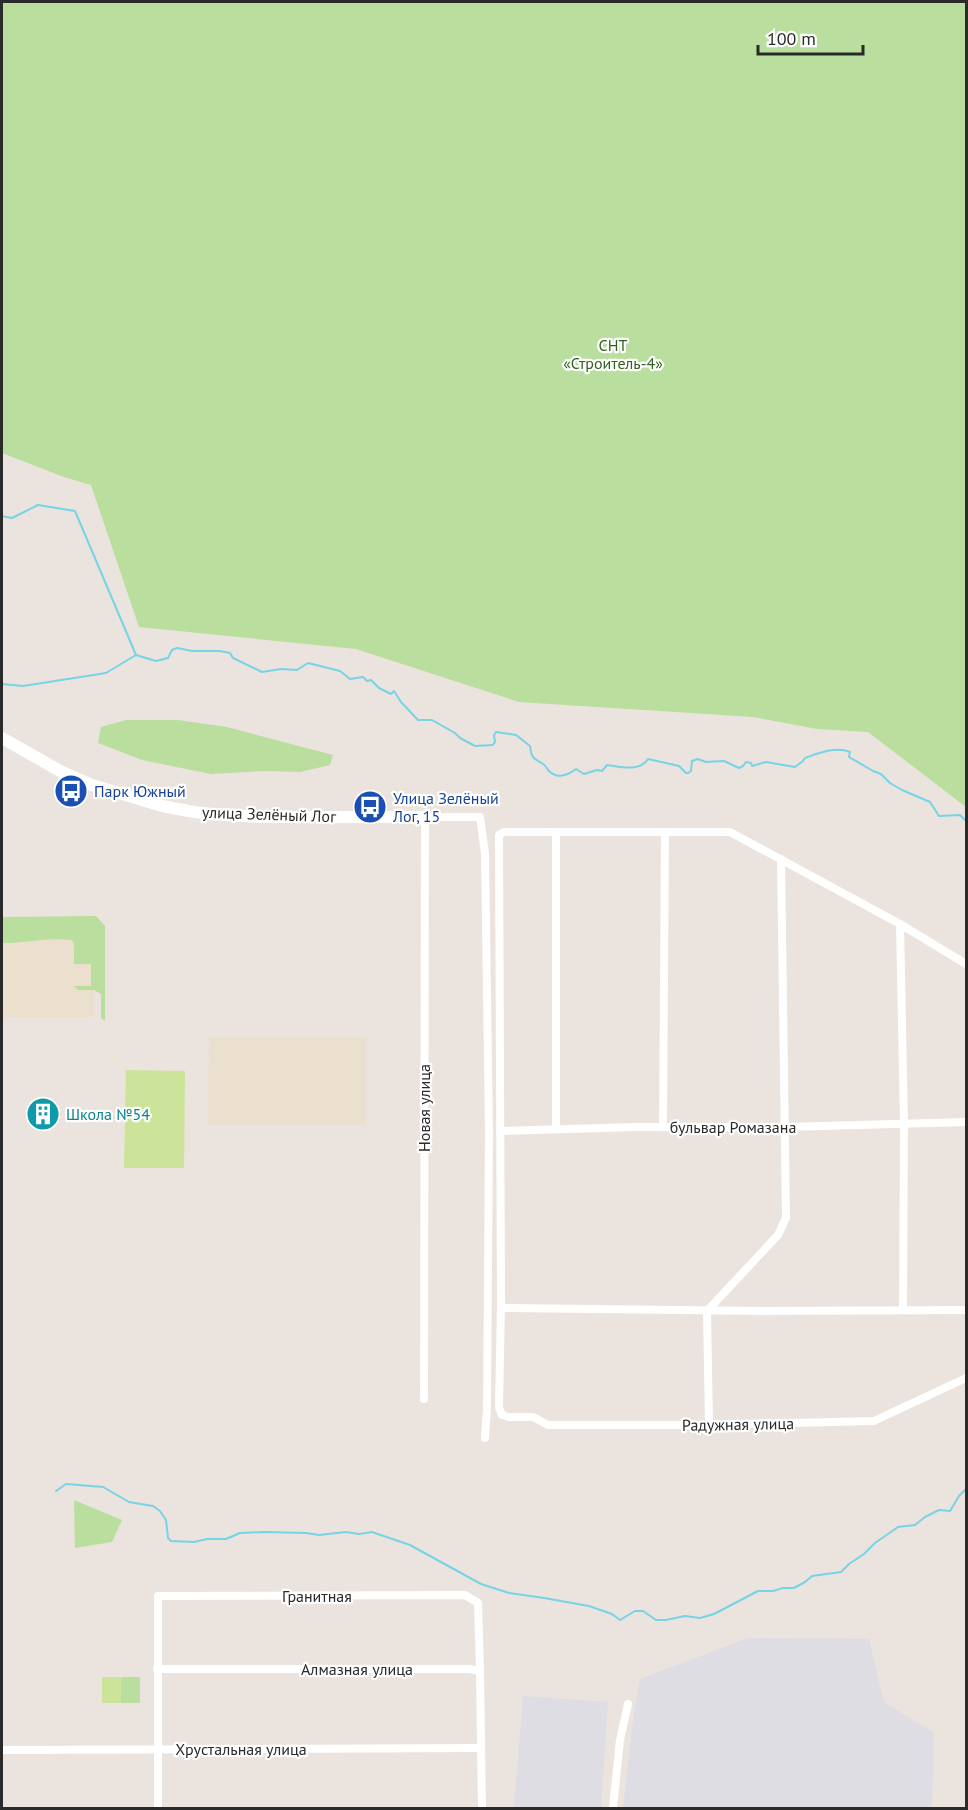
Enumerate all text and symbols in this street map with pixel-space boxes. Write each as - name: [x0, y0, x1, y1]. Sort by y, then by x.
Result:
- scale bar: [758, 18, 863, 56]
- text: 100 m: [767, 27, 816, 50]
- park label: СНТ «Строитель-4»: [563, 335, 663, 373]
- bus stop icon: Парк Южный: [53, 773, 89, 809]
- place label: Парк Южный: [94, 781, 186, 801]
- place label: Улица Зелёный Лог, 15: [392, 788, 499, 826]
- bus stop icon: Улица Зелёный Лог, 15: [352, 789, 388, 825]
- street label: улица Зелёный Лог: [202, 802, 336, 826]
- street label: Новая улица: [414, 1064, 434, 1152]
- building icon: Школа №54: [25, 1096, 61, 1132]
- place label: Школа №54: [66, 1104, 150, 1124]
- street label: бульвар Ромазана: [670, 1117, 796, 1137]
- street label: Радужная улица: [682, 1413, 794, 1435]
- street label: Гранитная: [282, 1586, 352, 1606]
- street label: Алмазная улица: [301, 1659, 413, 1679]
- street label: Хрустальная улица: [175, 1739, 307, 1759]

